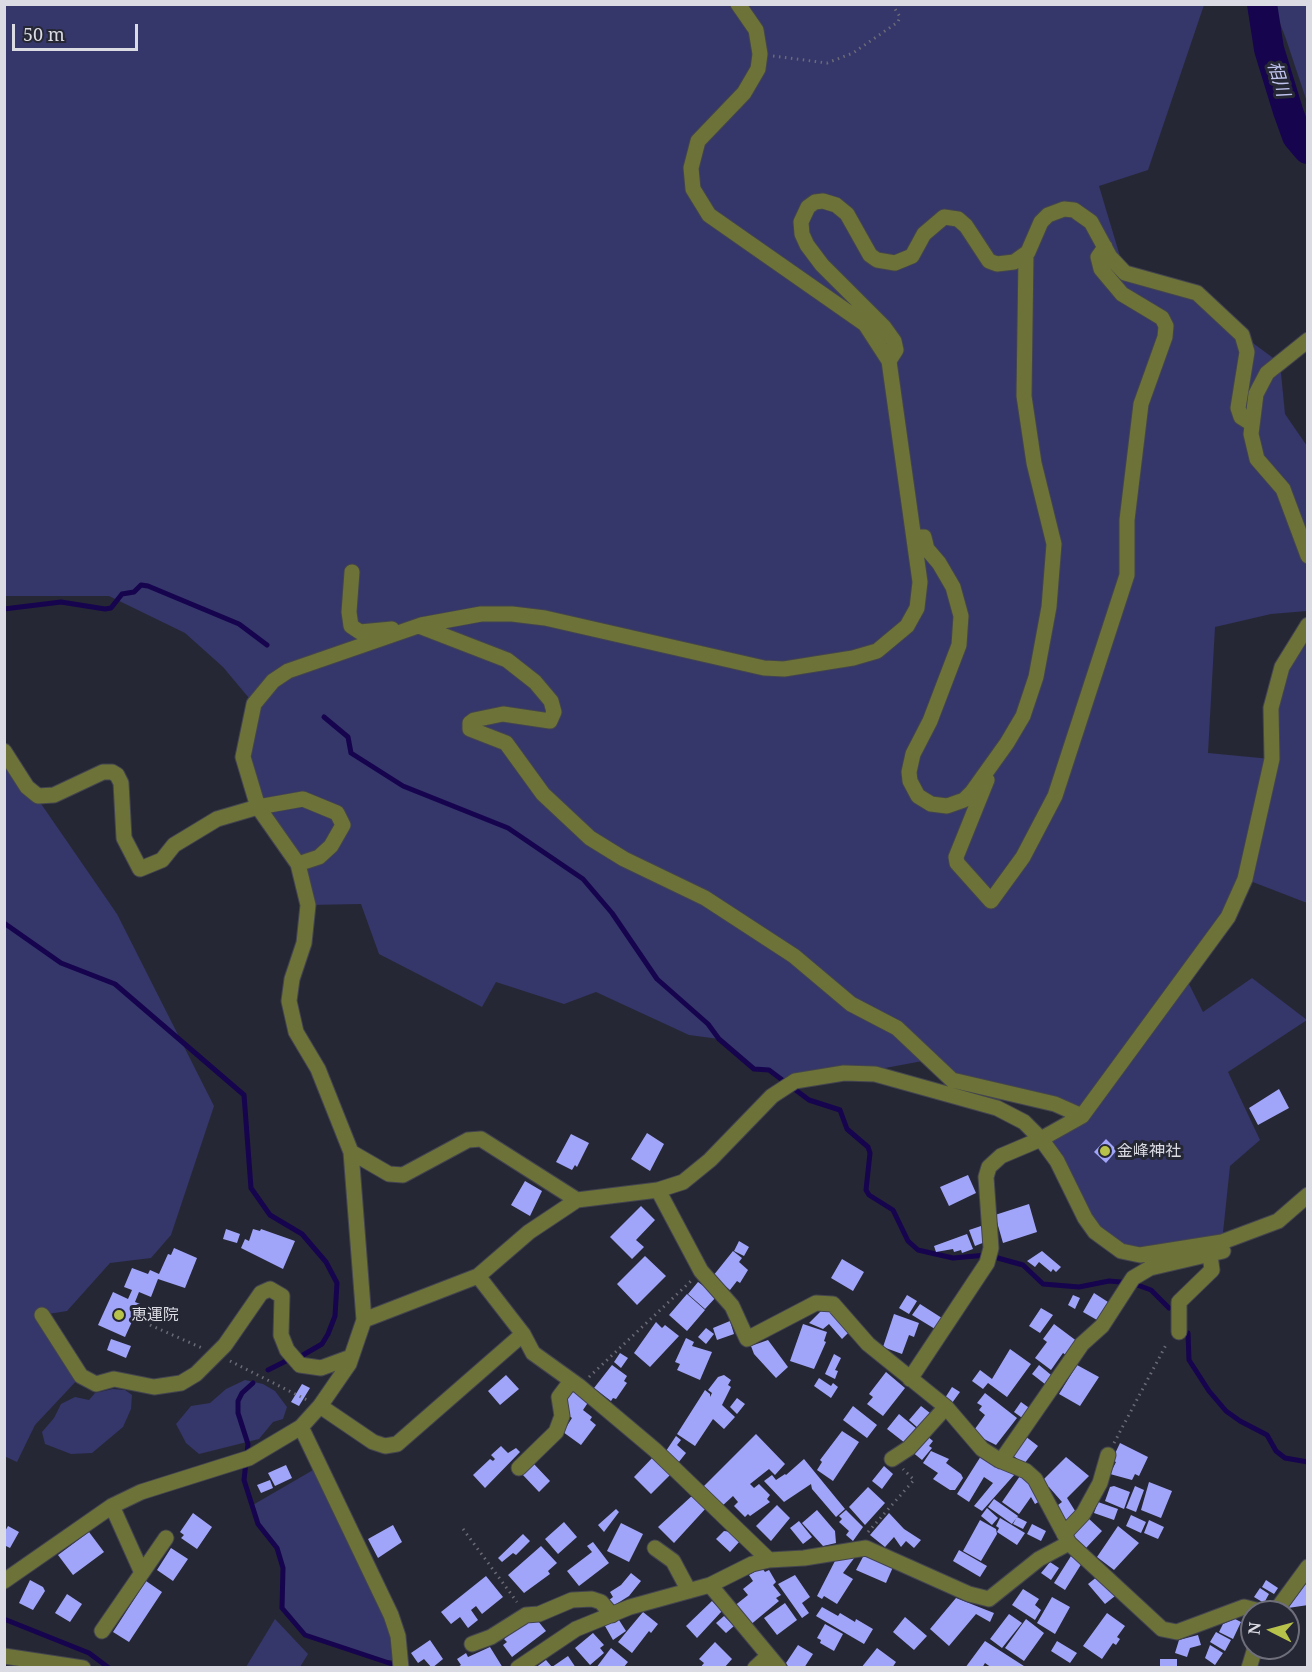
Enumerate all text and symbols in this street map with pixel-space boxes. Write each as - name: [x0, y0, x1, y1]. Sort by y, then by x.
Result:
- scale bar: [15, 12, 141, 50]
- text: 50 m: [23, 22, 65, 46]
- water label: 相川: [1262, 59, 1294, 99]
- place label: 金峰神社: [1117, 1141, 1181, 1161]
- marker: 金峰神社: [1098, 1144, 1112, 1158]
- place label: 恵運院: [131, 1305, 179, 1325]
- marker: 恵運院: [112, 1308, 126, 1322]
- north arrow: [1240, 1600, 1300, 1660]
- text: N: [1242, 1621, 1266, 1636]

